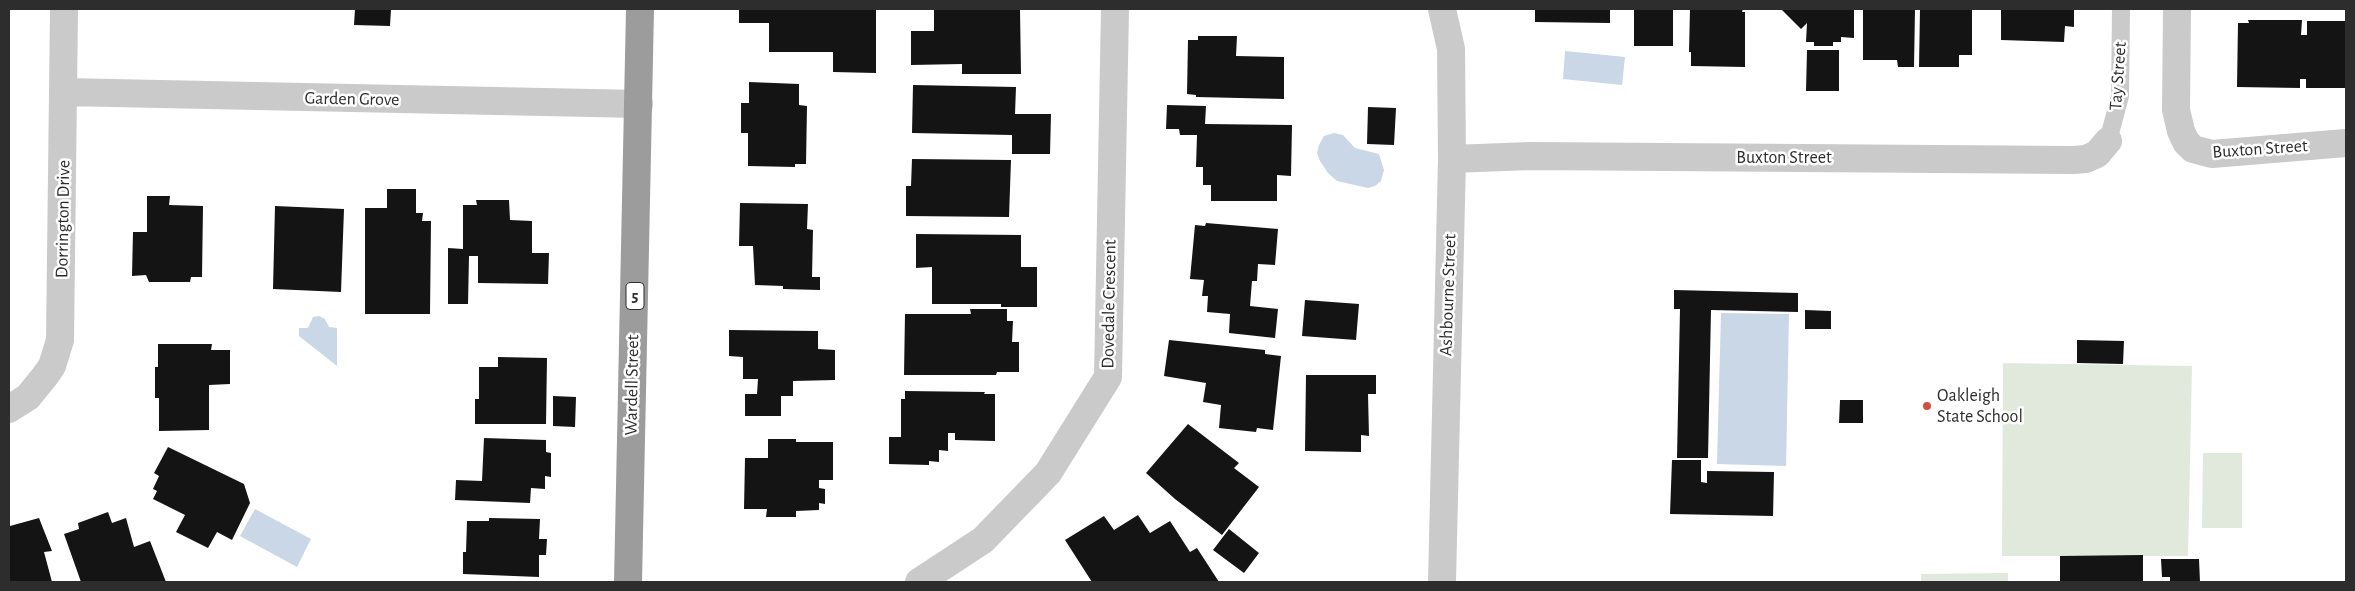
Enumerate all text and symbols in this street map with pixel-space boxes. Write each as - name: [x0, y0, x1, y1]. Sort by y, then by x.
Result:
- street label: Tay Street: [2105, 41, 2131, 111]
- street label: Garden Grove: [304, 87, 400, 111]
- street label: Buxton Street: [2212, 135, 2308, 163]
- street label: Buxton Street: [1736, 147, 1832, 169]
- street label: Dorrington Drive: [51, 160, 75, 278]
- street label: Ashbourne Street: [1435, 234, 1461, 356]
- street label: Dovedale Crescent: [1097, 239, 1121, 369]
- road number: 5: [626, 282, 644, 310]
- street label: Wardell Street: [620, 334, 644, 436]
- place label: Oakleigh State School: [1937, 385, 2023, 428]
- marker: Oakleigh State School: [1921, 400, 1933, 412]

